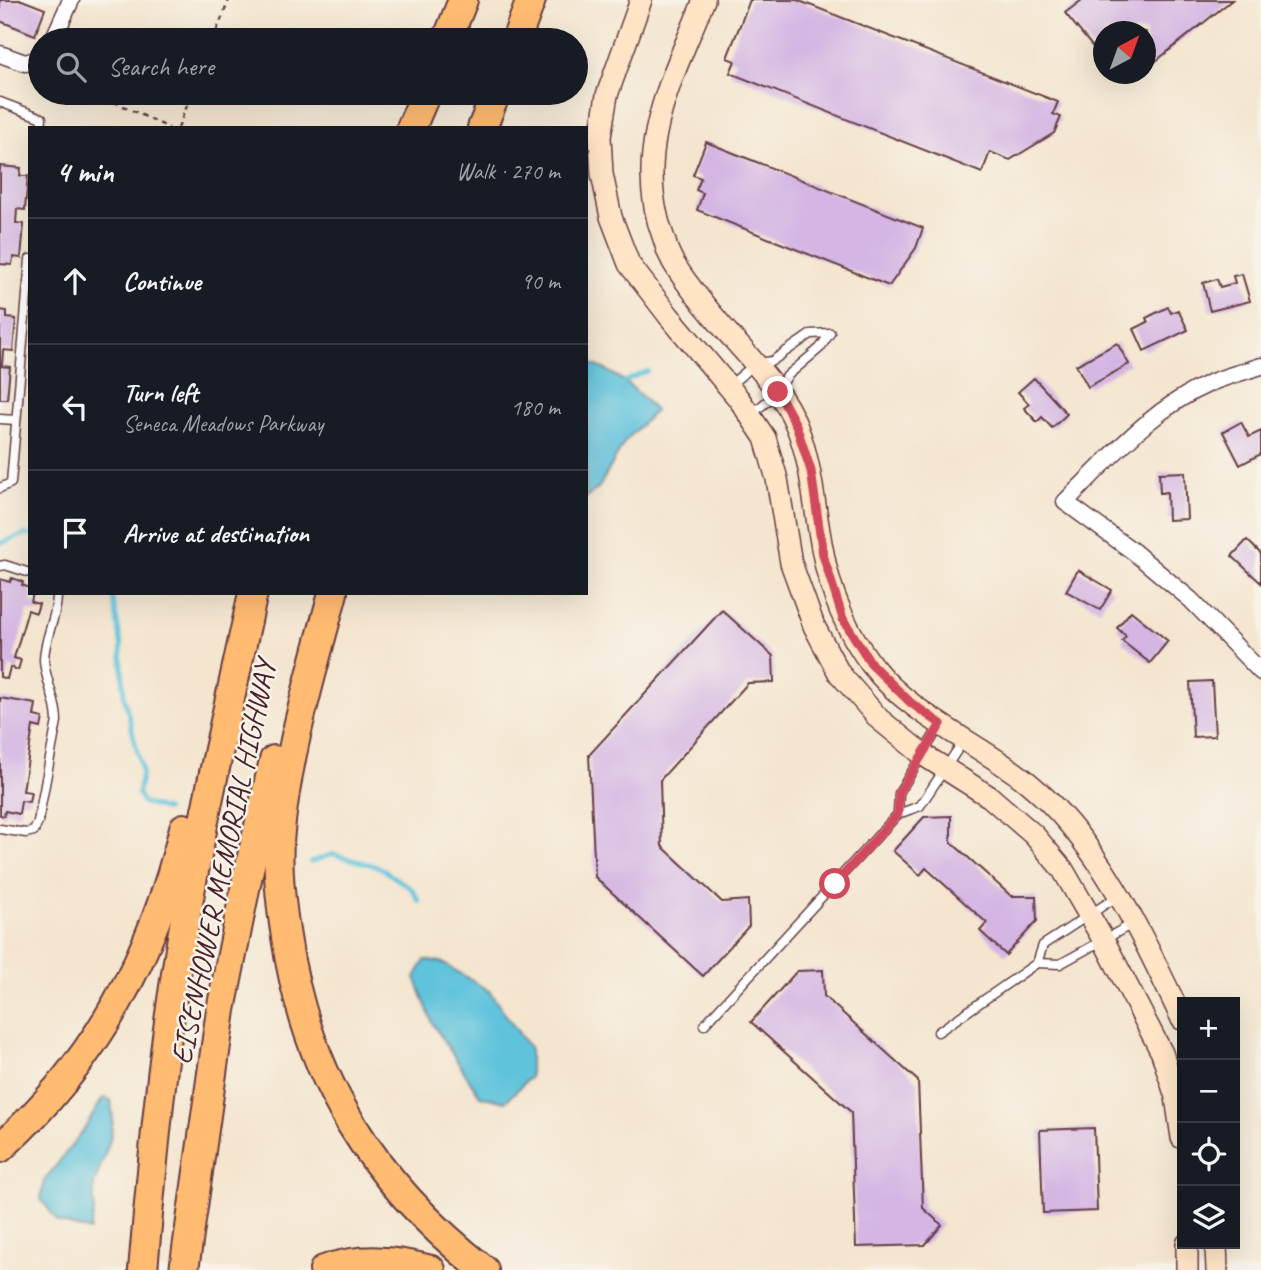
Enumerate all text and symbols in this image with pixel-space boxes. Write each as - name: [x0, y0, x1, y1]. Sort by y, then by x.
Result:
- north arrow: [1093, 21, 1156, 84]
- search box: [28, 28, 588, 105]
- icon: search: [52, 48, 90, 86]
- text: Search here: [108, 50, 214, 83]
- text: 4 min: [56, 153, 113, 191]
- text: Walk · 270 m: [456, 157, 560, 186]
- icon: ahead: [56, 262, 94, 300]
- text: Continue: [123, 265, 201, 298]
- text: 90 m: [521, 267, 560, 296]
- text: Turn left: [123, 376, 198, 409]
- route end: [762, 376, 793, 407]
- icon: left: [56, 388, 94, 426]
- text: 180 m: [511, 393, 560, 422]
- text: Seneca Meadows Parkway: [123, 409, 323, 438]
- icon: arrive: [56, 514, 94, 552]
- text: Arrive at destination: [123, 517, 309, 550]
- street label: EISENHOWER MEMORIAL HIGHWAY: [162, 652, 285, 1067]
- route start: [819, 868, 850, 899]
- map controls: [1177, 997, 1240, 1249]
- button: +: [1177, 997, 1240, 1060]
- button: −: [1177, 1060, 1240, 1123]
- button: locate: [1177, 1123, 1240, 1186]
- button: layers: [1177, 1186, 1240, 1249]

